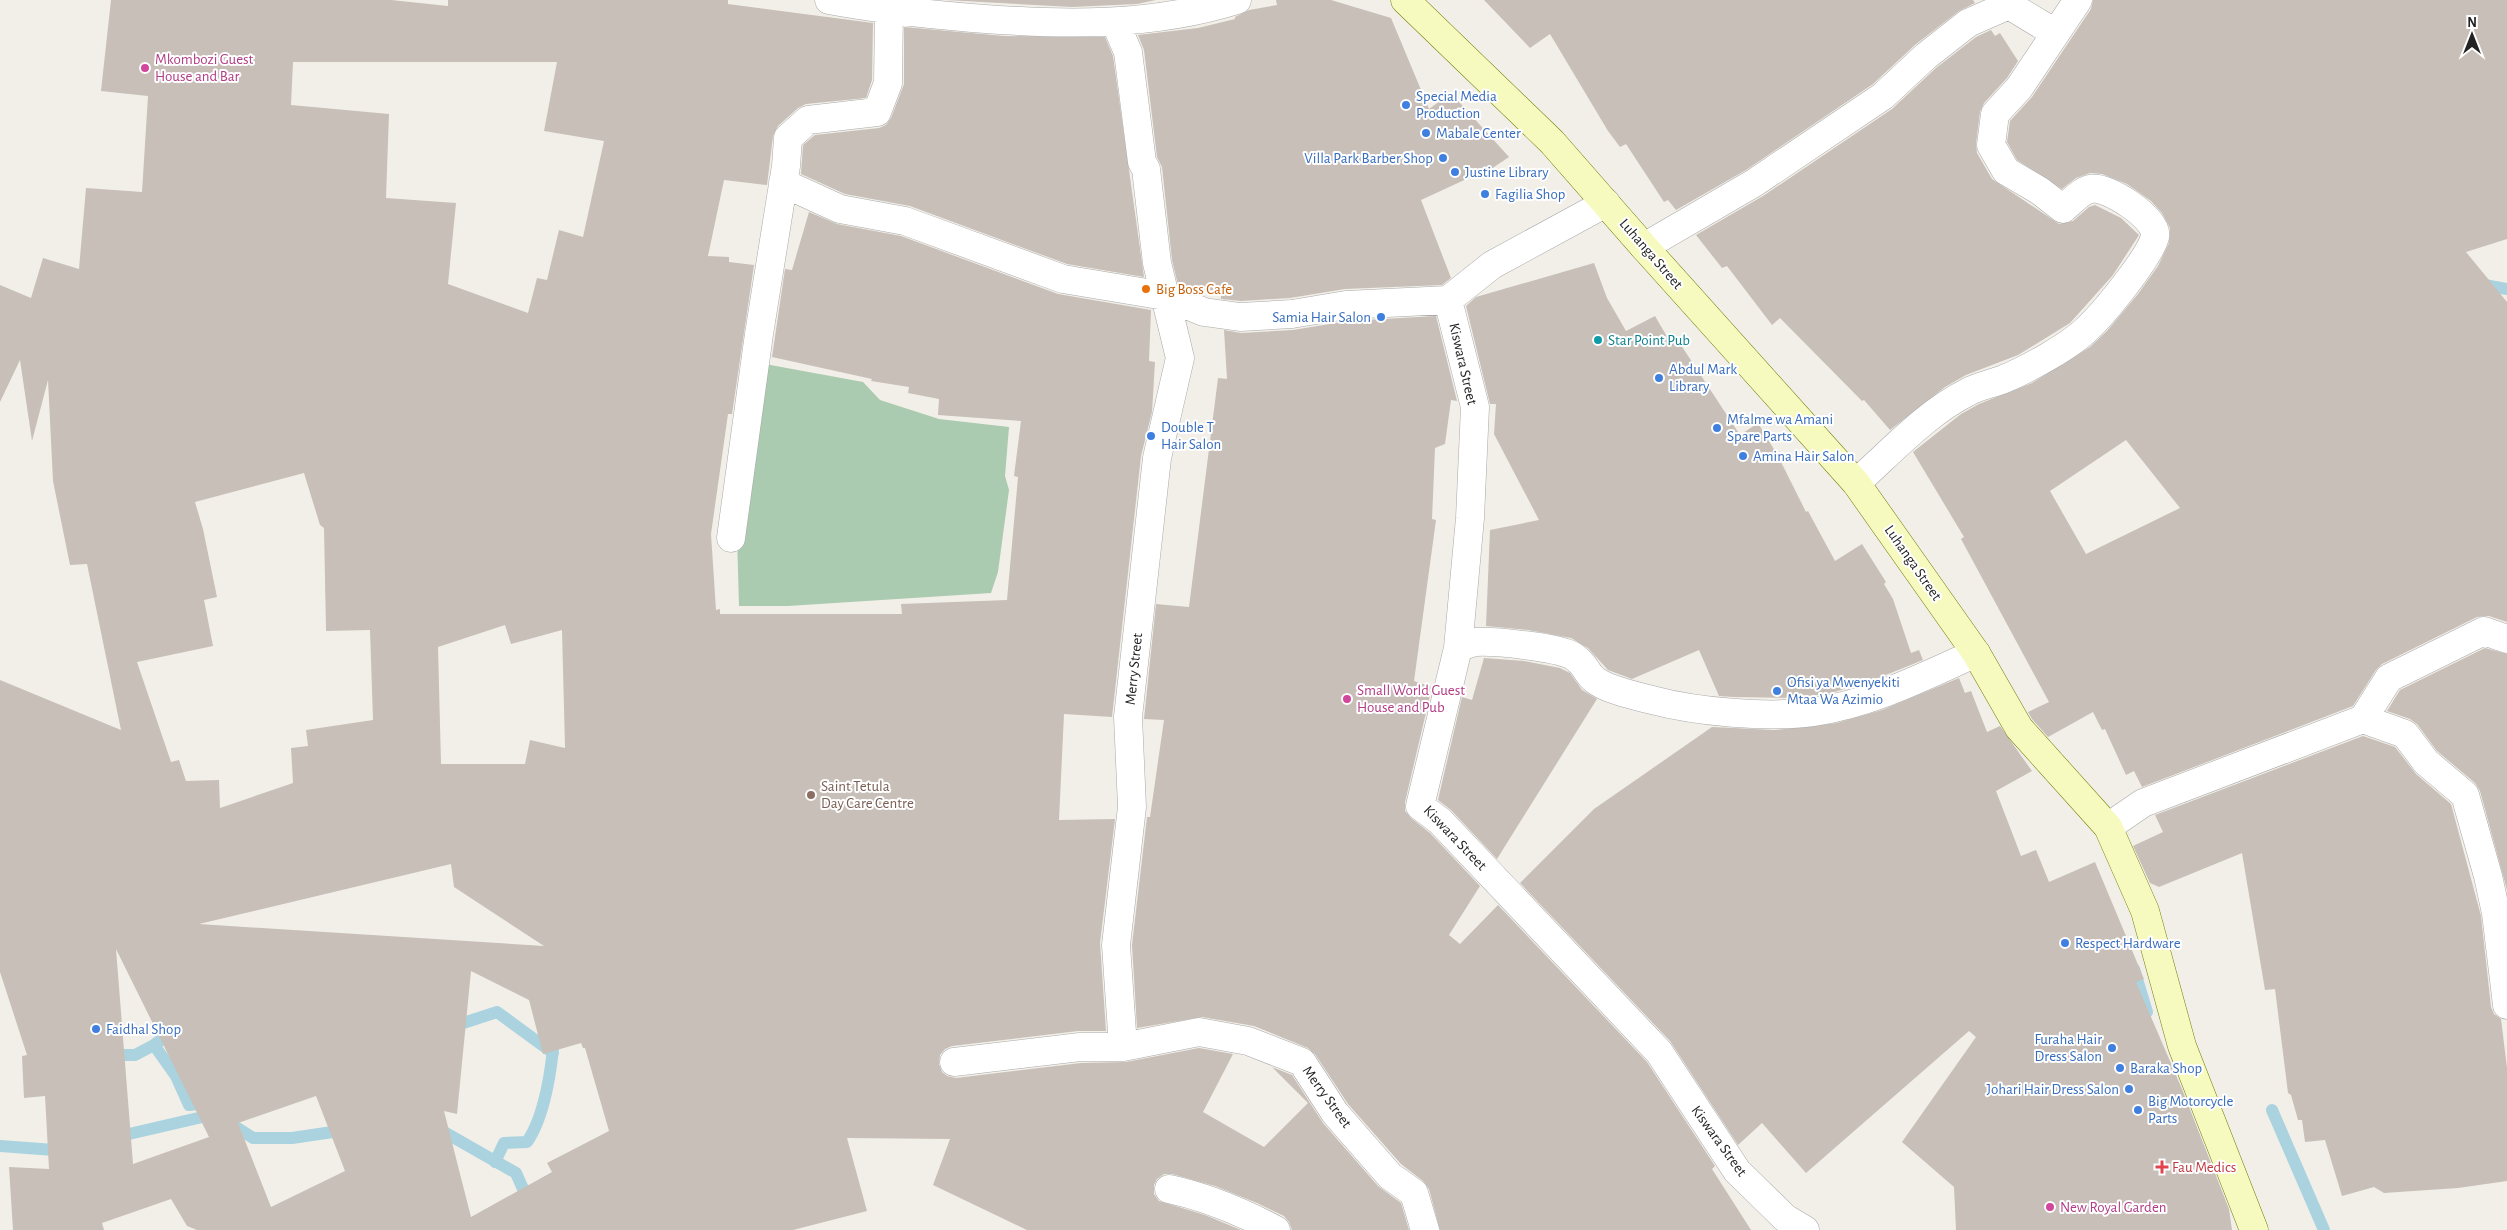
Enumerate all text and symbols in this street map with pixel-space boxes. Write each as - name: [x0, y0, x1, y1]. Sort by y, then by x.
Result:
- north arrow: [2447, 10, 2497, 60]
- text: N: [2467, 16, 2477, 30]
- place label: Mkombozi Guest House and Bar: [155, 52, 254, 84]
- marker: Mkombozi Guest House and Bar: [139, 62, 151, 74]
- place label: Special Media Production: [1416, 89, 1497, 121]
- marker: Special Media Production: [1400, 99, 1412, 111]
- place label: Mabale Center: [1436, 126, 1521, 141]
- marker: Mabale Center: [1420, 127, 1432, 139]
- place label: Villa Park Barber Shop: [1304, 151, 1433, 166]
- marker: Villa Park Barber Shop: [1437, 152, 1449, 164]
- place label: Justine Library: [1465, 165, 1549, 180]
- marker: Justine Library: [1449, 166, 1461, 178]
- place label: Fagilia Shop: [1495, 187, 1565, 202]
- marker: Fagilia Shop: [1479, 188, 1491, 200]
- street label: Luhanga Street: [1616, 216, 1686, 292]
- place label: Big Boss Cafe: [1156, 282, 1232, 297]
- marker: Big Boss Cafe: [1140, 283, 1152, 295]
- place label: Samia Hair Salon: [1272, 310, 1371, 325]
- marker: Samia Hair Salon: [1375, 311, 1387, 323]
- street label: Kiswara Street: [1446, 322, 1480, 407]
- place label: Star Point Pub: [1608, 333, 1690, 348]
- marker: Star Point Pub: [1592, 334, 1604, 346]
- place label: Abdul Mark Library: [1669, 362, 1737, 394]
- marker: Abdul Mark Library: [1653, 372, 1665, 384]
- place label: Mfalme wa Amani Spare Parts: [1727, 412, 1833, 444]
- place label: Double T Hair Salon: [1161, 420, 1221, 452]
- marker: Mfalme wa Amani Spare Parts: [1711, 422, 1723, 434]
- marker: Double T Hair Salon: [1145, 430, 1157, 442]
- place label: Amina Hair Salon: [1753, 449, 1855, 464]
- marker: Amina Hair Salon: [1737, 450, 1749, 462]
- street label: Luhanga Street: [1882, 523, 1945, 604]
- street label: Merry Street: [1123, 632, 1145, 706]
- place label: Ofisi ya Mwenyekiti Mtaa Wa Azimio: [1787, 675, 1900, 707]
- place label: Small World Guest House and Pub: [1357, 683, 1465, 715]
- marker: Ofisi ya Mwenyekiti Mtaa Wa Azimio: [1771, 685, 1783, 697]
- marker: Small World Guest House and Pub: [1341, 693, 1353, 705]
- place label: Saint Tetula Day Care Centre: [821, 779, 914, 811]
- marker: Saint Tetula Day Care Centre: [805, 789, 817, 801]
- street label: Kiswara Street: [1421, 803, 1490, 873]
- place label: Respect Hardware: [2075, 936, 2181, 951]
- marker: Respect Hardware: [2059, 937, 2071, 949]
- place label: Faidhal Shop: [106, 1022, 181, 1037]
- marker: Faidhal Shop: [90, 1023, 102, 1035]
- place label: Furaha Hair Dress Salon: [2034, 1032, 2102, 1064]
- marker: Furaha Hair Dress Salon: [2106, 1042, 2118, 1054]
- place label: Baraka Shop: [2130, 1061, 2202, 1076]
- marker: Baraka Shop: [2114, 1062, 2126, 1074]
- street label: Merry Street: [1300, 1063, 1355, 1131]
- place label: Johari Hair Dress Salon: [1987, 1082, 2119, 1097]
- marker: Johari Hair Dress Salon: [2123, 1083, 2135, 1095]
- place label: Big Motorcycle Parts: [2148, 1094, 2233, 1126]
- street label: Kiswara Street: [1688, 1103, 1750, 1179]
- marker: Big Motorcycle Parts: [2132, 1104, 2144, 1116]
- place label: Fau Medics: [2172, 1160, 2236, 1175]
- marker: Fau Medics: [2156, 1161, 2168, 1173]
- place label: New Royal Garden: [2060, 1200, 2167, 1215]
- marker: New Royal Garden: [2044, 1201, 2056, 1213]

